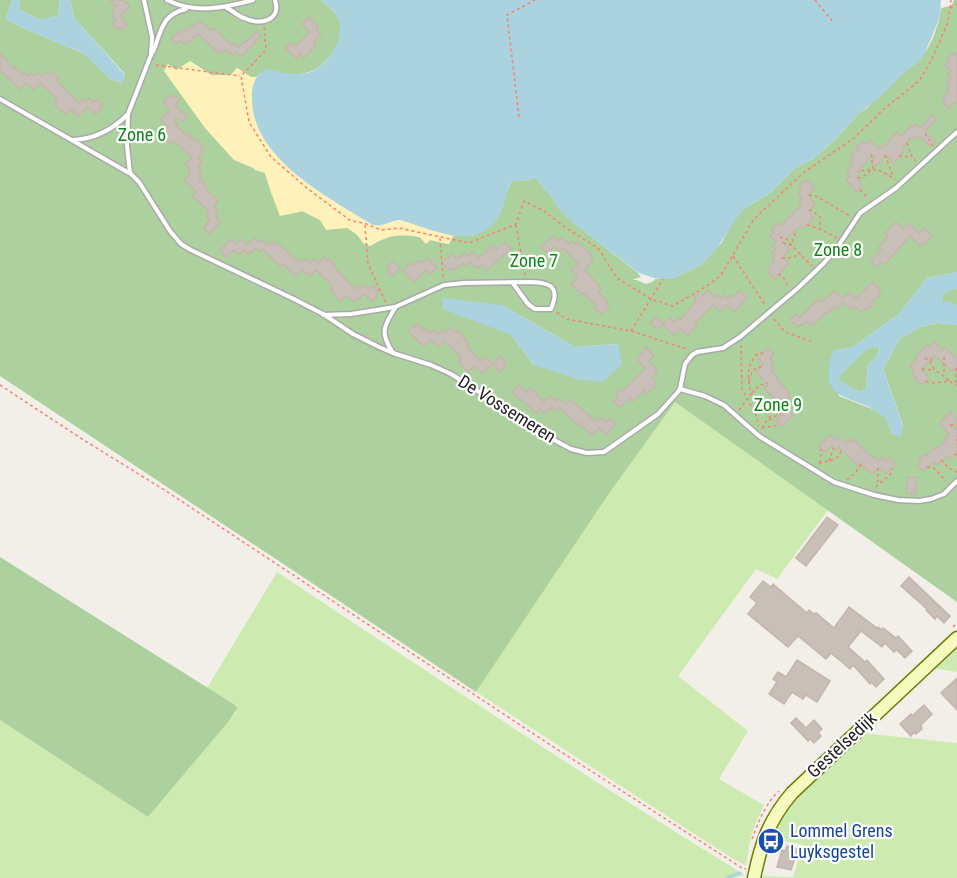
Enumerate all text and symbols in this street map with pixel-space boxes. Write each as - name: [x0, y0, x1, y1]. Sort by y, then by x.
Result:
- park label: Zone 6: [118, 124, 166, 145]
- park label: Zone 8: [814, 239, 862, 260]
- park label: Zone 7: [510, 250, 558, 271]
- street label: De Vossemeren: [455, 370, 560, 447]
- park label: Zone 9: [754, 394, 802, 415]
- street label: Gestelsedijk: [803, 707, 881, 782]
- place label: Lommel Grens Luyksgestel: [790, 820, 893, 862]
- bus stop icon: Lommel Grens Luyksgestel: [756, 826, 786, 856]

